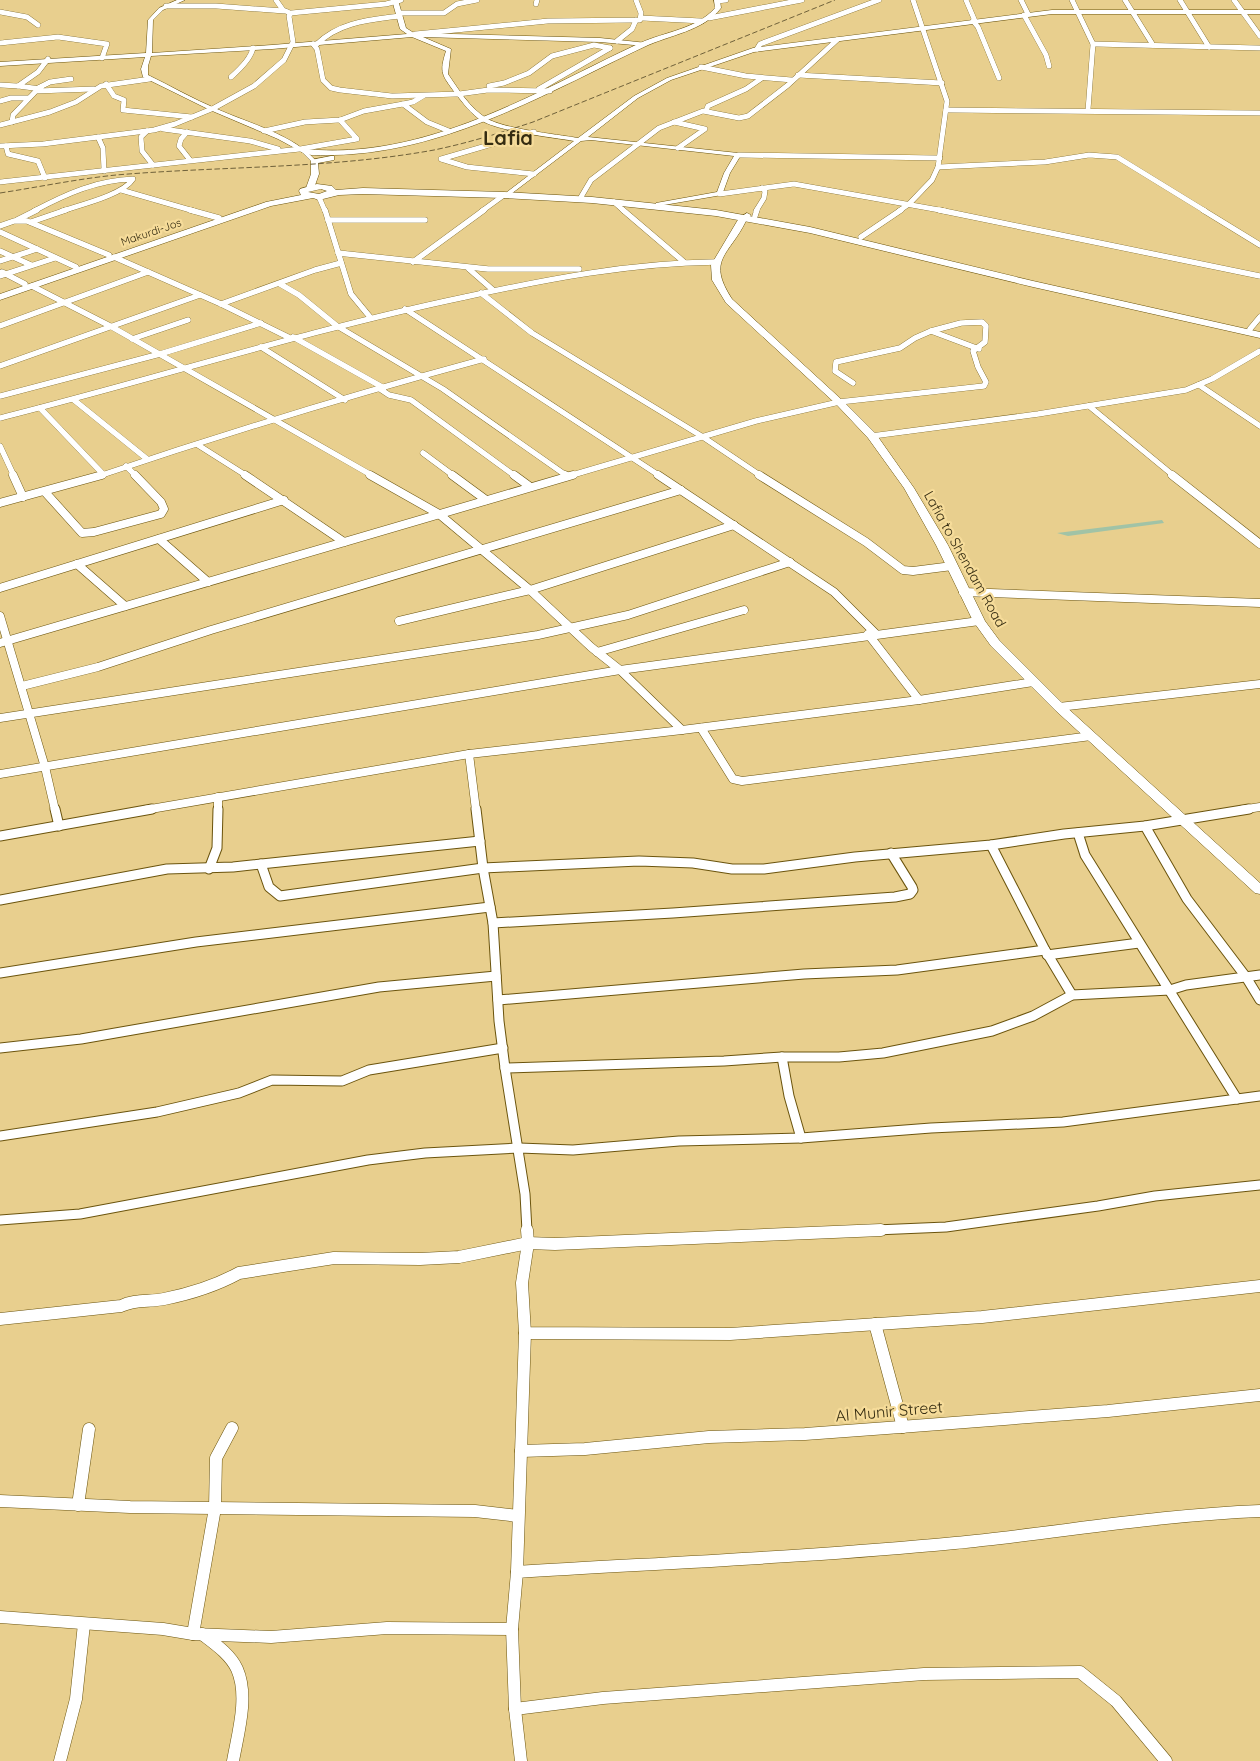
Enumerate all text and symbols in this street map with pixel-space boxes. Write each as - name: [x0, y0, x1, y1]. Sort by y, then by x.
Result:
- district label: Lafia: [483, 125, 533, 150]
- street label: Makurdi-Jos: [119, 215, 183, 249]
- street label: Lafia to Shendam Road: [920, 488, 1010, 630]
- street label: Al Munir Street: [834, 1396, 944, 1426]

